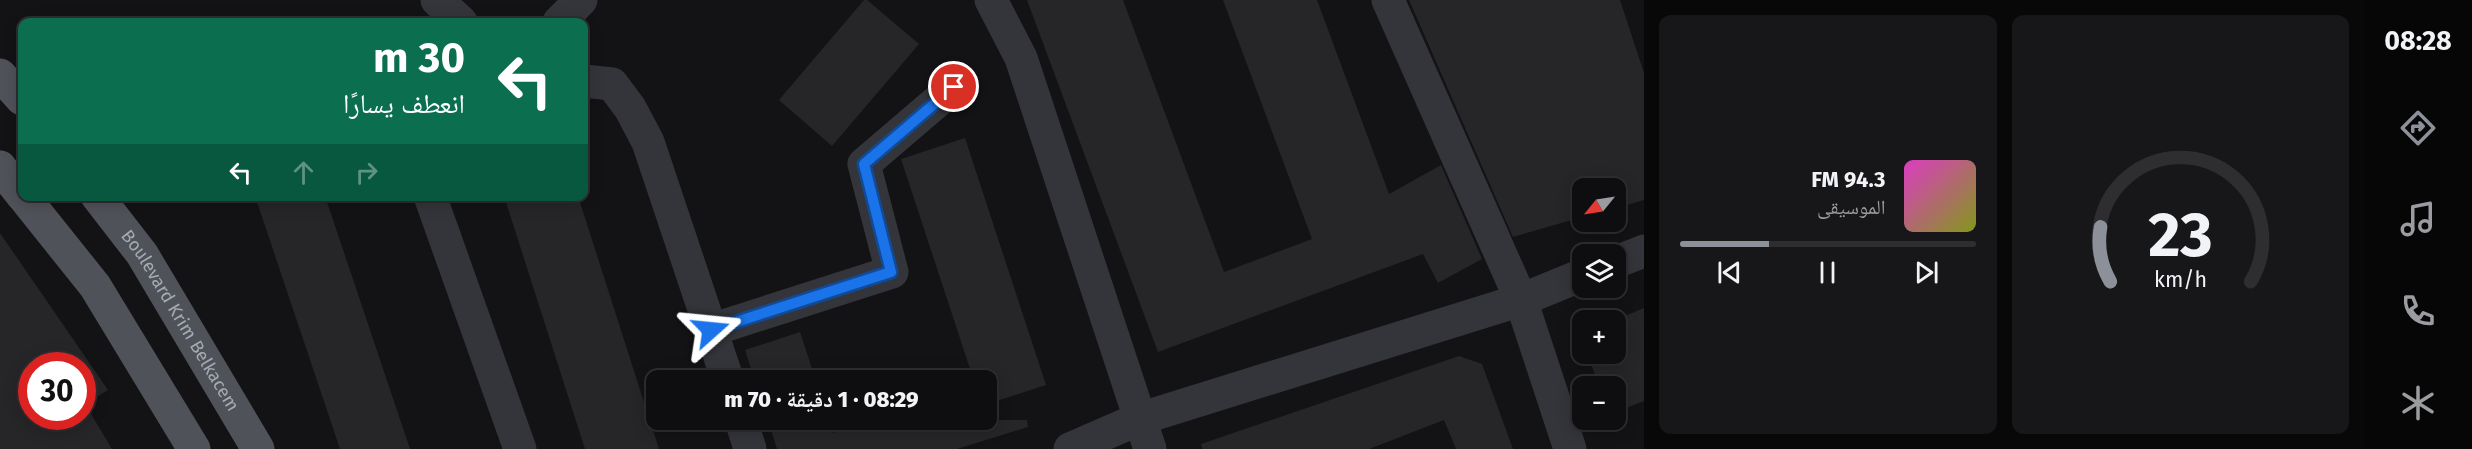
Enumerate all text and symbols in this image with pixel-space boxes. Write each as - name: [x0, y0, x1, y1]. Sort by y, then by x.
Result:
- text: 08:28: [2384, 25, 2452, 57]
- text: 30 m: [373, 33, 465, 83]
- icon: left: [486, 42, 564, 120]
- pin: [928, 61, 979, 112]
- icon: arrive: [937, 70, 970, 103]
- text: انعطف يسارًا: [343, 88, 465, 120]
- icon: directions: [2397, 107, 2439, 149]
- icon: left: [224, 156, 257, 189]
- icon: ahead: [287, 156, 320, 189]
- icon: right: [350, 156, 383, 189]
- text: 94.3 FM: [1811, 166, 1886, 193]
- north arrow: [1572, 178, 1626, 232]
- map controls: [1572, 178, 1626, 430]
- text: الموسيقى: [1817, 195, 1886, 219]
- text: 23: [2148, 198, 2212, 273]
- icon: music: [2397, 198, 2439, 240]
- street label: Boulevard Krim Belkacem: [116, 225, 244, 415]
- button: layers: [1572, 244, 1626, 298]
- icon: previous: [1713, 256, 1746, 289]
- icon: pause: [1811, 256, 1844, 289]
- icon: next: [1910, 256, 1943, 289]
- text: km/h: [2154, 267, 2207, 293]
- icon: phone: [2397, 290, 2439, 332]
- position arrow: [679, 298, 743, 362]
- button: +: [1572, 310, 1626, 364]
- speed limit sign: 30: [18, 352, 96, 430]
- button: −: [1572, 376, 1626, 430]
- icon: climate: [2397, 382, 2439, 424]
- text: 08:29 · 1 دقيقة · 70 m: [724, 386, 919, 413]

